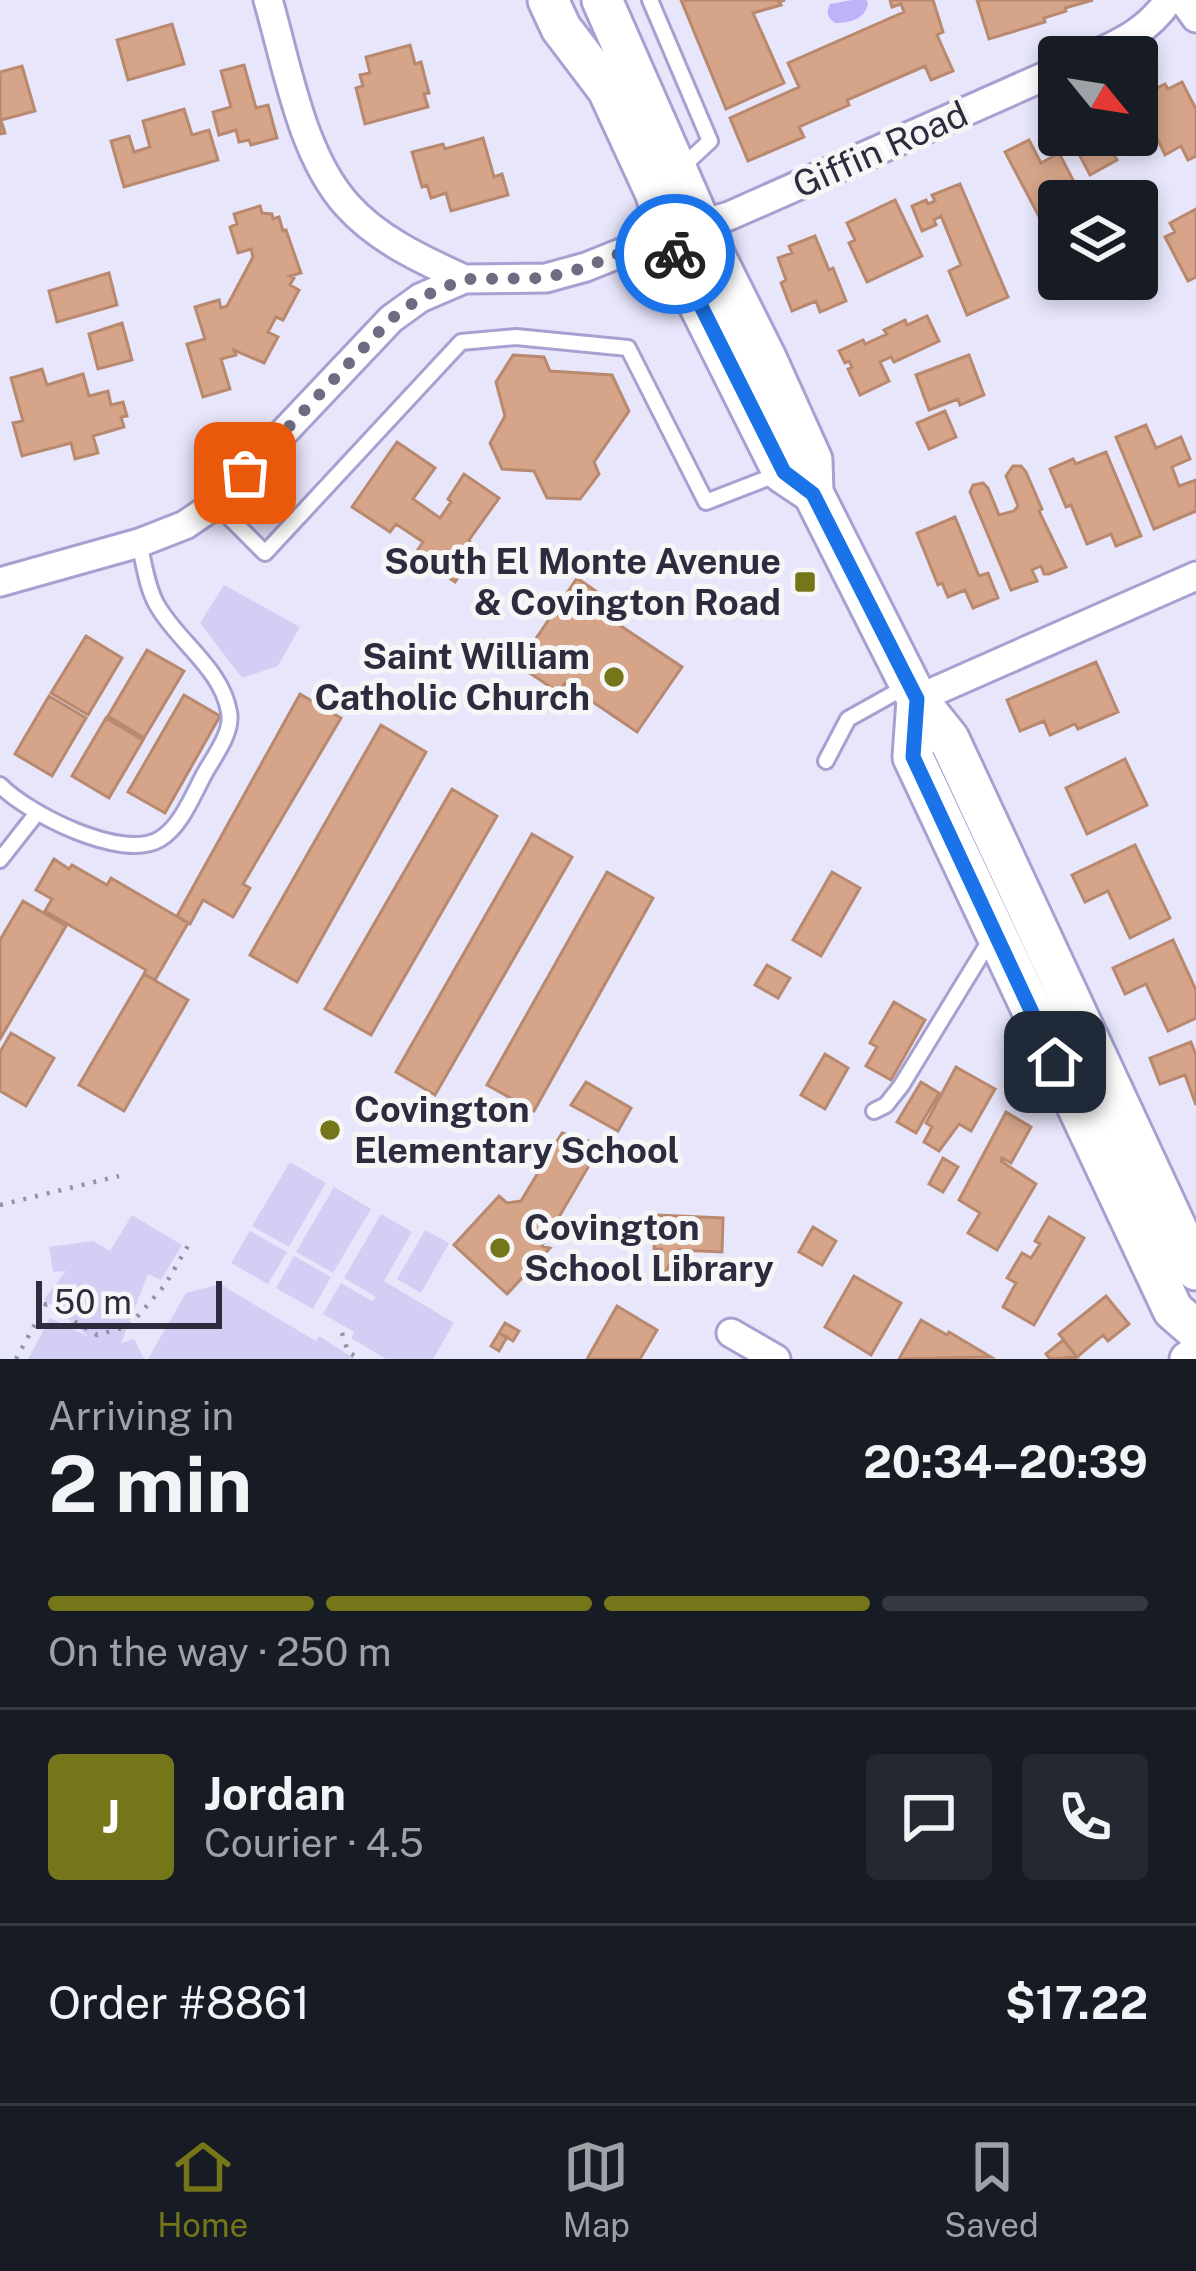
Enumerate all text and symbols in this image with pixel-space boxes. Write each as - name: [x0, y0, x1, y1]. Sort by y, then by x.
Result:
- north arrow: [1038, 36, 1158, 156]
- map controls: [1038, 36, 1158, 300]
- street label: Giffin Road: [786, 92, 974, 206]
- button: layers: [1038, 180, 1158, 300]
- courier: [615, 194, 735, 314]
- icon: bike: [642, 221, 708, 287]
- pin: [194, 422, 296, 524]
- icon: bag: [212, 440, 278, 506]
- place label: South El Monte Avenue & Covington Road: [384, 540, 781, 623]
- marker: South El Monte Avenue & Covington Road: [792, 569, 818, 595]
- place label: Saint William Catholic Church: [314, 635, 590, 718]
- marker: Saint William Catholic Church: [601, 664, 627, 690]
- pin: [1004, 1011, 1106, 1113]
- icon: home: [1022, 1029, 1088, 1095]
- place label: Covington Elementary School: [354, 1088, 679, 1171]
- marker: Covington Elementary School: [317, 1117, 343, 1143]
- place label: Covington School Library: [524, 1206, 774, 1289]
- marker: Covington School Library: [487, 1235, 513, 1261]
- scale bar: [36, 1275, 222, 1328]
- text: 50 m: [54, 1283, 132, 1321]
- text: Arriving in: [48, 1393, 234, 1439]
- text: 20:34–20:39: [863, 1435, 1148, 1488]
- text: 2 min: [48, 1438, 252, 1530]
- text: On the way · 250 m: [48, 1629, 392, 1675]
- button: chat: [866, 1754, 992, 1880]
- button: phone: [1022, 1754, 1148, 1880]
- text: Jordan: [204, 1767, 346, 1820]
- text: J: [102, 1790, 120, 1843]
- text: Courier · 4.5: [204, 1820, 424, 1866]
- text: Order #8861: [48, 1976, 310, 2029]
- text: $17.22: [1005, 1976, 1148, 2029]
- tab: Home: [157, 2134, 248, 2244]
- tab: Map: [563, 2134, 630, 2244]
- tab: Saved: [944, 2134, 1039, 2244]

